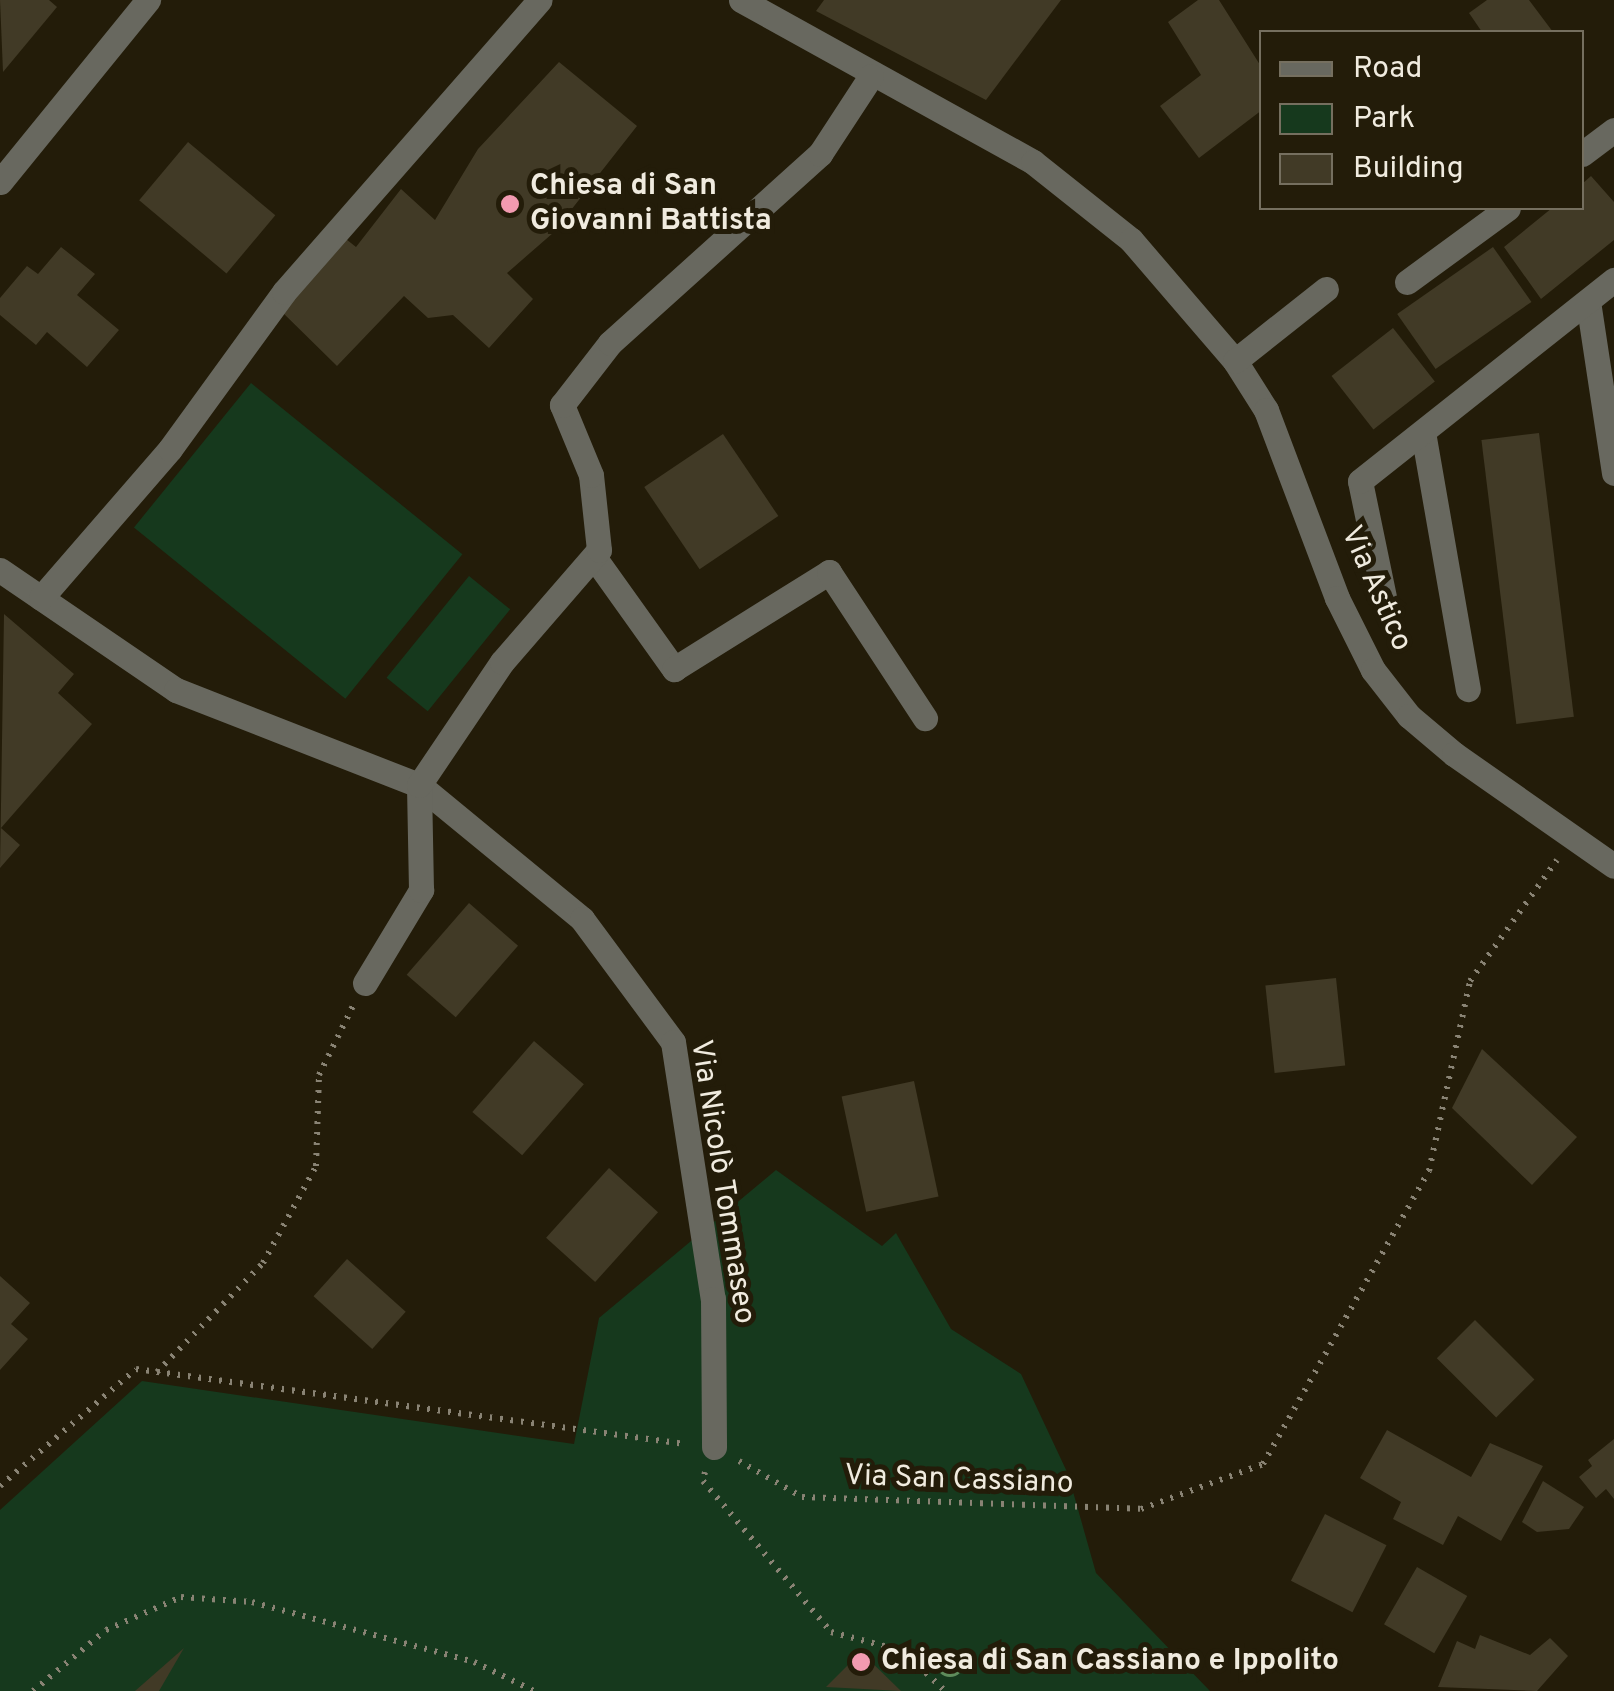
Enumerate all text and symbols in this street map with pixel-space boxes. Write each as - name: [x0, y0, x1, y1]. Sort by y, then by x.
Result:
- legend: [1259, 30, 1584, 210]
- text: Road: [1353, 51, 1422, 88]
- text: Park: [1353, 101, 1415, 138]
- text: Building: [1353, 151, 1464, 188]
- place label: Chiesa di San Giovanni Battista: [530, 169, 772, 240]
- marker: Chiesa di San Giovanni Battista: [499, 193, 521, 215]
- street label: Via Astico: [1331, 520, 1419, 658]
- street label: Via Nicolò Tommaseo: [681, 1037, 761, 1327]
- street label: Via San Cassiano: [844, 1459, 1074, 1503]
- place label: Chiesa di San Cassiano e Ippolito: [881, 1644, 1339, 1680]
- marker: Chiesa di San Cassiano e Ippolito: [850, 1651, 872, 1673]

